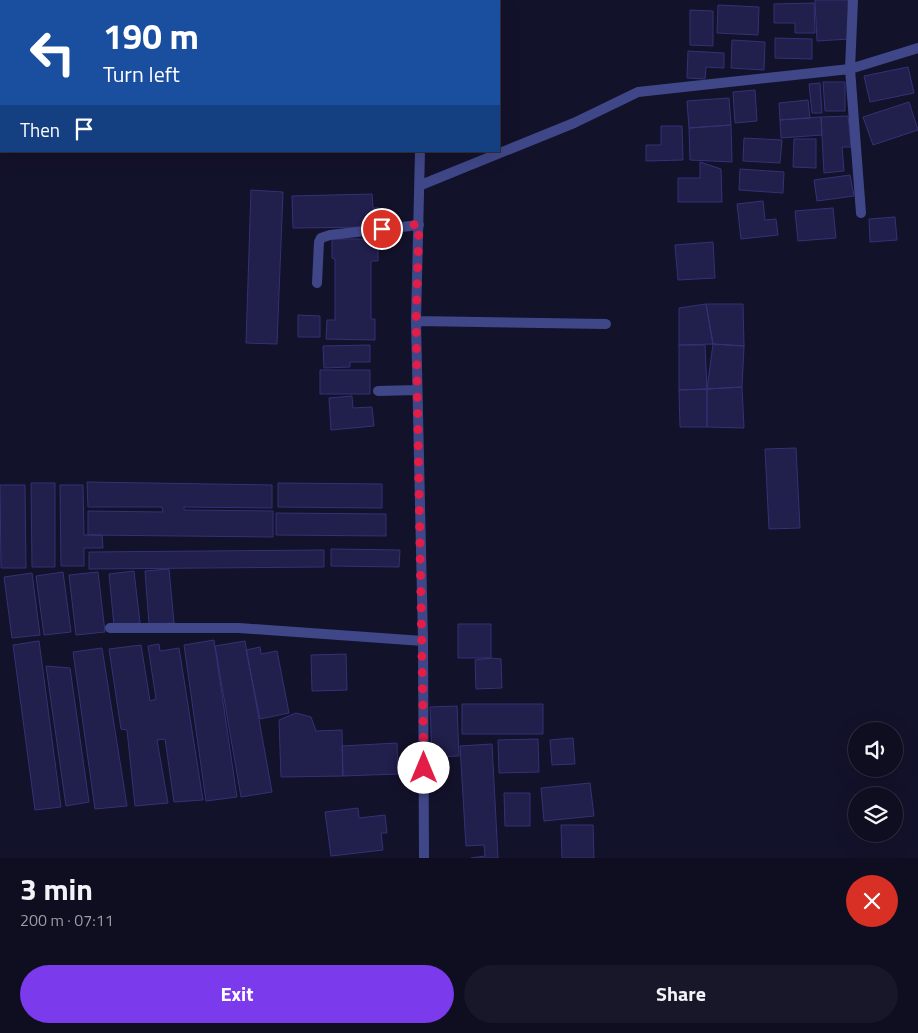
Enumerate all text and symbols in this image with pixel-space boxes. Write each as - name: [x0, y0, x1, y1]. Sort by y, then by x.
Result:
- text: 190 m: [103, 9, 199, 63]
- icon: left: [20, 20, 85, 85]
- text: Turn left: [103, 57, 180, 91]
- text: Then: [20, 115, 60, 144]
- icon: arrive: [70, 115, 98, 143]
- pin: [361, 208, 403, 250]
- icon: arrive: [368, 215, 396, 243]
- map controls: [848, 722, 903, 842]
- button: sound: [848, 722, 903, 777]
- position arrow: [397, 741, 449, 793]
- button: layers: [848, 787, 903, 842]
- text: 3 min: [20, 866, 93, 912]
- button: close: [846, 875, 898, 927]
- text: 200 m · 07:11: [20, 908, 114, 932]
- button: Exit: [20, 965, 454, 1023]
- button: Share: [464, 965, 898, 1023]

